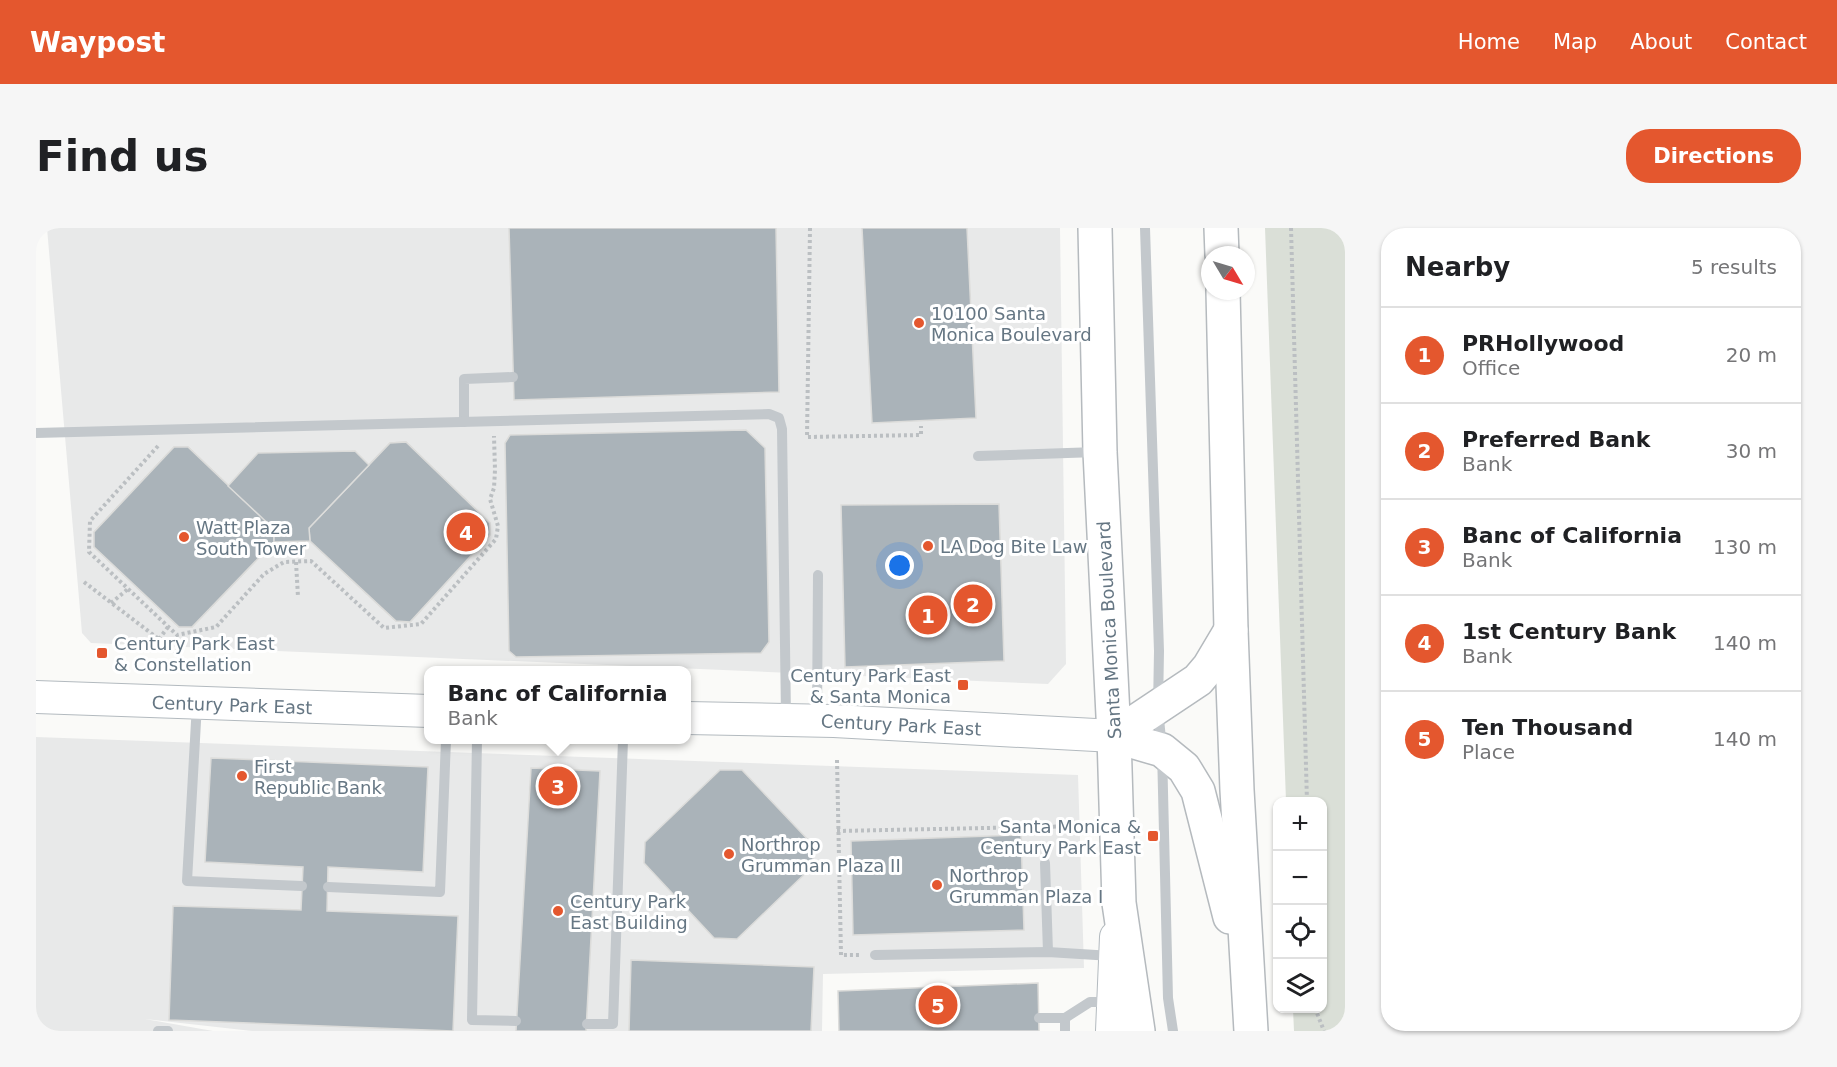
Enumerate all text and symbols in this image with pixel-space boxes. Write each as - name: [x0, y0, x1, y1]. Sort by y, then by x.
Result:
- text: Waypost: [30, 26, 166, 59]
- text: Home: [1458, 30, 1520, 54]
- text: Map: [1553, 30, 1597, 54]
- text: About: [1630, 30, 1692, 54]
- text: Contact: [1725, 30, 1807, 54]
- button: Directions: [1626, 129, 1801, 183]
- text: Find us: [36, 132, 209, 181]
- north arrow: [1201, 246, 1255, 300]
- text: Nearby: [1405, 252, 1510, 282]
- text: 5 results: [1691, 255, 1777, 279]
- place label: 10100 Santa Monica Boulevard: [931, 303, 1092, 345]
- marker: 10100 Santa Monica Boulevard: [912, 316, 926, 330]
- text: PRHollywood: [1462, 331, 1624, 356]
- text: 1: [1418, 343, 1431, 367]
- text: 20 m: [1726, 343, 1777, 367]
- text: Office: [1462, 356, 1520, 380]
- text: Preferred Bank: [1462, 427, 1650, 452]
- text: 2: [1418, 439, 1431, 463]
- text: 30 m: [1726, 439, 1777, 463]
- text: Bank: [1462, 452, 1512, 476]
- pin: 4: [446, 510, 486, 554]
- place label: Watt Plaza South Tower: [196, 517, 307, 559]
- street label: Santa Monica Boulevard: [1093, 520, 1125, 740]
- text: Banc of California: [1462, 523, 1682, 548]
- marker: Watt Plaza South Tower: [177, 530, 191, 544]
- text: 3: [1418, 535, 1431, 559]
- text: 130 m: [1713, 535, 1777, 559]
- place label: LA Dog Bite Law: [940, 536, 1087, 557]
- marker: LA Dog Bite Law: [921, 539, 935, 553]
- text: Bank: [1462, 548, 1512, 572]
- your location: [885, 551, 914, 580]
- pin: 2: [954, 582, 992, 626]
- pin: 1: [908, 592, 948, 638]
- text: 1st Century Bank: [1462, 619, 1676, 644]
- text: 4: [1418, 631, 1431, 655]
- text: 140 m: [1713, 631, 1777, 655]
- place label: Century Park East & Constellation: [114, 633, 275, 675]
- text: Bank: [1462, 644, 1512, 668]
- marker: Century Park East & Constellation: [95, 646, 109, 660]
- place label: Century Park East & Santa Monica: [790, 665, 951, 707]
- popup: [424, 666, 691, 744]
- marker: Century Park East & Santa Monica: [956, 678, 970, 692]
- text: Banc of California: [448, 681, 667, 706]
- street label: Century Park East: [151, 692, 313, 718]
- text: Bank: [448, 706, 498, 730]
- street label: Century Park East: [820, 710, 982, 740]
- text: Ten Thousand: [1462, 715, 1633, 740]
- text: 5: [1418, 727, 1431, 751]
- text: 140 m: [1713, 727, 1777, 751]
- text: Place: [1462, 740, 1515, 764]
- place label: First Republic Bank: [254, 756, 382, 798]
- pin: 3: [538, 764, 578, 808]
- marker: First Republic Bank: [235, 769, 249, 783]
- map controls: [1273, 797, 1327, 1013]
- button: +: [1273, 797, 1327, 851]
- place label: Santa Monica & Century Park East: [980, 816, 1141, 858]
- marker: Santa Monica & Century Park East: [1146, 829, 1160, 843]
- place label: Northrop Grumman Plaza II: [741, 834, 901, 876]
- marker: Northrop Grumman Plaza II: [722, 847, 736, 861]
- button: −: [1273, 851, 1327, 905]
- place label: Northrop Grumman Plaza I: [949, 865, 1103, 907]
- marker: Northrop Grumman Plaza I: [930, 878, 944, 892]
- place label: Century Park East Building: [570, 891, 688, 933]
- marker: Century Park East Building: [551, 904, 565, 918]
- button: locate: [1273, 905, 1327, 959]
- button: layers: [1273, 959, 1327, 1013]
- pin: 5: [918, 982, 958, 1028]

